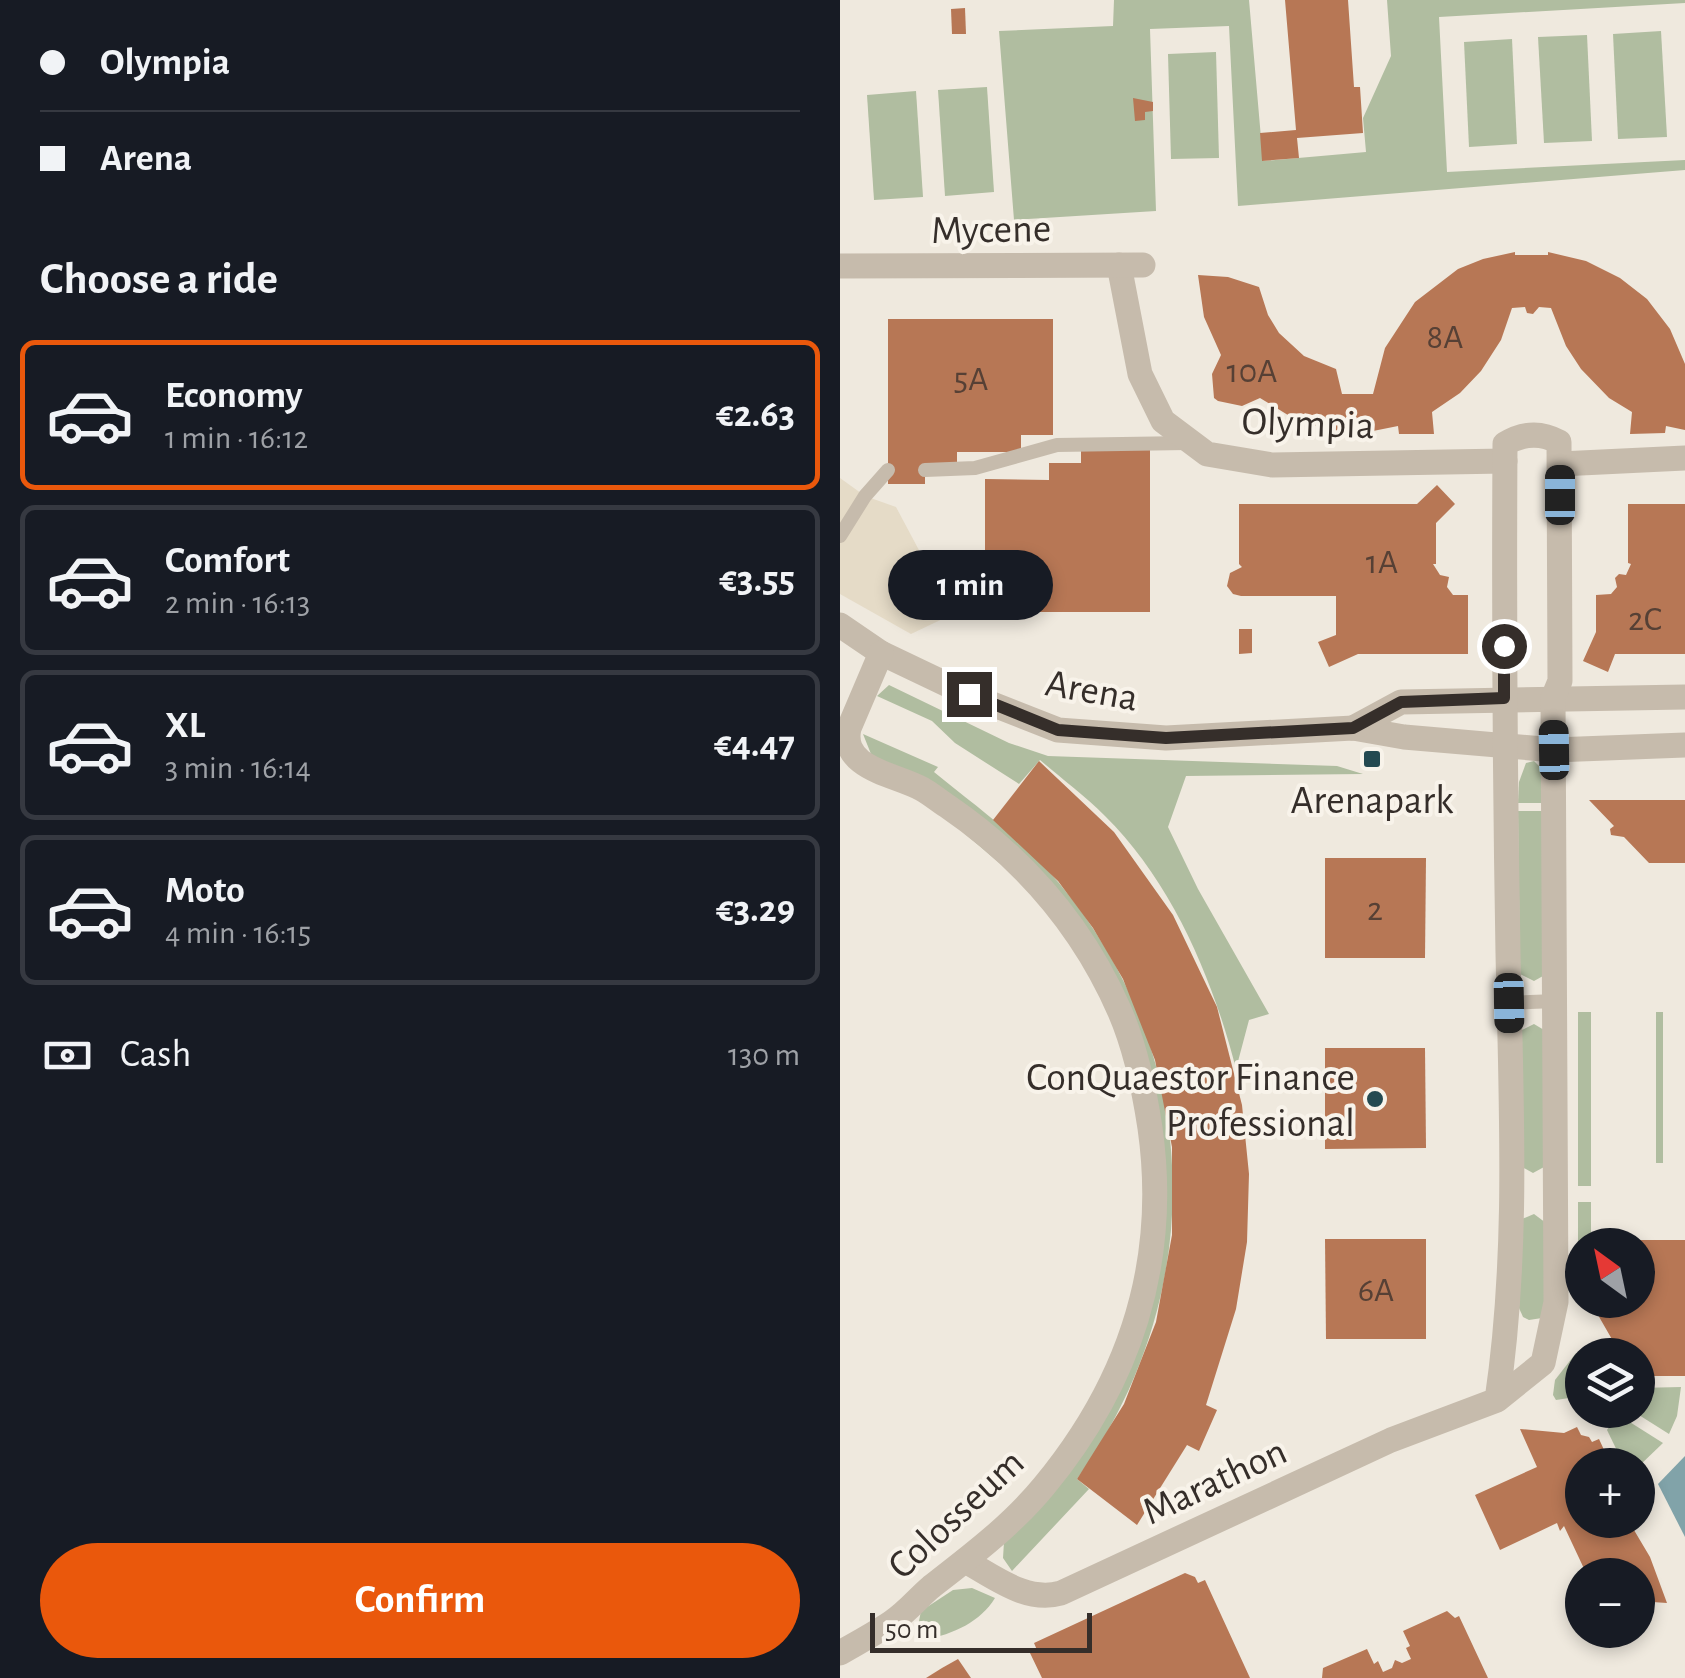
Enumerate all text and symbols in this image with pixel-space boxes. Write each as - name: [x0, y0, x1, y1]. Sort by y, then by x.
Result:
- text: Olympia: [100, 44, 230, 82]
- text: Arena: [100, 140, 192, 178]
- street label: Mycene: [931, 209, 1051, 251]
- text: Choose a ride: [40, 257, 278, 302]
- house number: 8A: [1427, 320, 1463, 355]
- house number: 10A: [1227, 354, 1277, 389]
- house number: 5A: [954, 362, 988, 397]
- icon: car: [45, 370, 135, 460]
- text: Economy: [165, 377, 303, 415]
- text: €2.63: [716, 396, 795, 434]
- street label: Olympia: [1241, 402, 1375, 446]
- text: 1 min · 16:12: [165, 422, 308, 454]
- car: [1545, 465, 1575, 525]
- icon: car: [45, 535, 135, 625]
- text: Comfort: [165, 542, 290, 580]
- house number: 1A: [1366, 545, 1398, 580]
- callout: 1 min: [886, 549, 1052, 619]
- text: €3.55: [719, 561, 795, 599]
- text: 1 min: [937, 569, 1004, 601]
- text: 2 min · 16:13: [165, 587, 310, 619]
- house number: 2C: [1628, 602, 1662, 637]
- route start: [1482, 624, 1527, 669]
- street label: Arena: [1042, 663, 1141, 719]
- route end: [947, 672, 992, 717]
- icon: car: [45, 700, 135, 790]
- text: XL: [165, 707, 205, 745]
- car: [1538, 720, 1570, 780]
- text: €4.47: [714, 726, 795, 764]
- marker: Arenapark: [1361, 748, 1383, 770]
- text: 3 min · 16:14: [165, 752, 311, 784]
- place label: Arenapark: [1291, 781, 1453, 821]
- icon: car: [45, 865, 135, 955]
- text: Moto: [165, 872, 245, 910]
- text: €3.29: [716, 891, 795, 929]
- house number: 2: [1367, 892, 1383, 927]
- text: 4 min · 16:15: [165, 917, 311, 949]
- car: [1493, 973, 1525, 1033]
- icon: cash: [40, 1028, 95, 1083]
- text: Cash: [120, 1036, 191, 1074]
- text: 130 m: [728, 1039, 800, 1071]
- place label: ConQuaestor Finance Professional: [1026, 1058, 1355, 1144]
- marker: ConQuaestor Finance Professional: [1364, 1088, 1386, 1110]
- north arrow: [1565, 1228, 1655, 1318]
- map controls: [1565, 1228, 1655, 1648]
- house number: 6A: [1358, 1273, 1394, 1308]
- button: layers: [1565, 1338, 1655, 1428]
- street label: Marathon: [1137, 1431, 1293, 1532]
- street label: Colosseum: [881, 1442, 1032, 1587]
- button: +: [1565, 1448, 1655, 1538]
- button: Confirm: [40, 1543, 800, 1658]
- button: −: [1565, 1558, 1655, 1648]
- scale bar: [870, 1608, 1092, 1652]
- text: 50 m: [885, 1616, 939, 1644]

